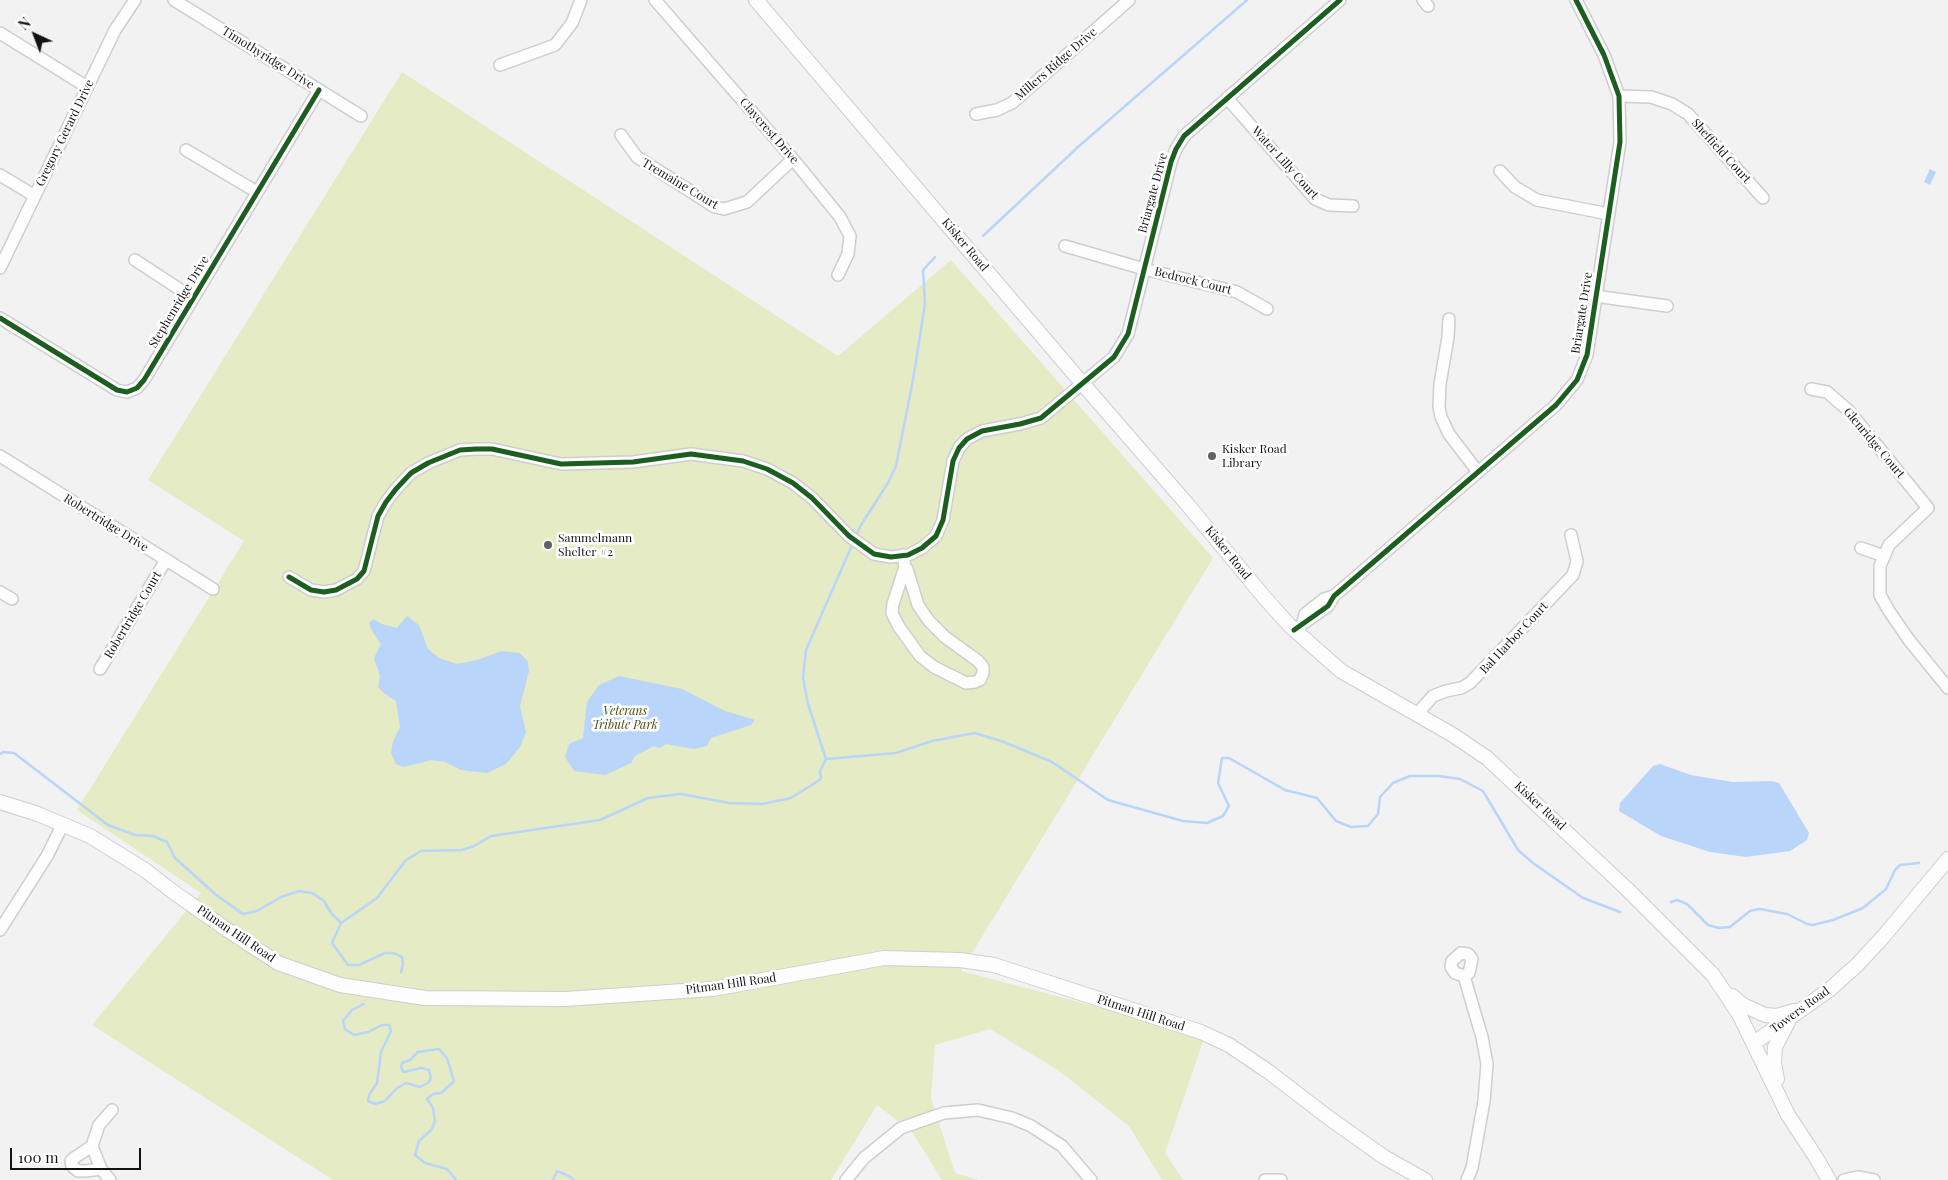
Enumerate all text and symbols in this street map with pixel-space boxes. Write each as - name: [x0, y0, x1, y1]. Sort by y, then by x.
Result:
- north arrow: [10, 10, 60, 60]
- text: N: [14, 13, 35, 34]
- street label: Timothyridge Drive: [219, 24, 317, 92]
- street label: Millers Ridge Drive: [1012, 25, 1100, 103]
- street label: Gregory Gerard Drive: [33, 77, 97, 189]
- street label: Claycrest Drive: [737, 95, 801, 167]
- street label: Sheffield Court: [1688, 116, 1754, 186]
- street label: Water Lilly Court: [1249, 124, 1321, 202]
- street label: Briargate Drive: [1135, 151, 1171, 235]
- street label: Tremaine Court: [639, 156, 721, 212]
- street label: Kisker Road: [939, 216, 991, 274]
- street label: Stephenridge Drive: [146, 253, 212, 351]
- street label: Bedrock Court: [1153, 264, 1233, 298]
- street label: Briargate Drive: [1568, 271, 1596, 355]
- street label: Glenridge Court: [1840, 405, 1908, 481]
- place label: Kisker Road Library: [1222, 442, 1287, 470]
- marker: Kisker Road Library: [1206, 450, 1218, 462]
- street label: Robertridge Drive: [61, 491, 151, 555]
- street label: Kisker Road: [1202, 523, 1254, 583]
- place label: Sammelmann Shelter #2: [558, 531, 632, 559]
- marker: Sammelmann Shelter #2: [542, 539, 554, 551]
- street label: Robertridge Court: [101, 569, 165, 661]
- street label: Bal Harbor Court: [1477, 599, 1551, 677]
- park label: Veterans Tribute Park: [592, 704, 658, 732]
- street label: Kisker Road: [1511, 779, 1569, 833]
- street label: Pitman Hill Road: [194, 902, 278, 966]
- street label: Pitman Hill Road: [685, 971, 777, 997]
- street label: Towers Road: [1768, 984, 1832, 1036]
- street label: Pitman Hill Road: [1095, 992, 1187, 1034]
- scale bar: [12, 1138, 144, 1170]
- text: 100 m: [18, 1147, 59, 1167]

